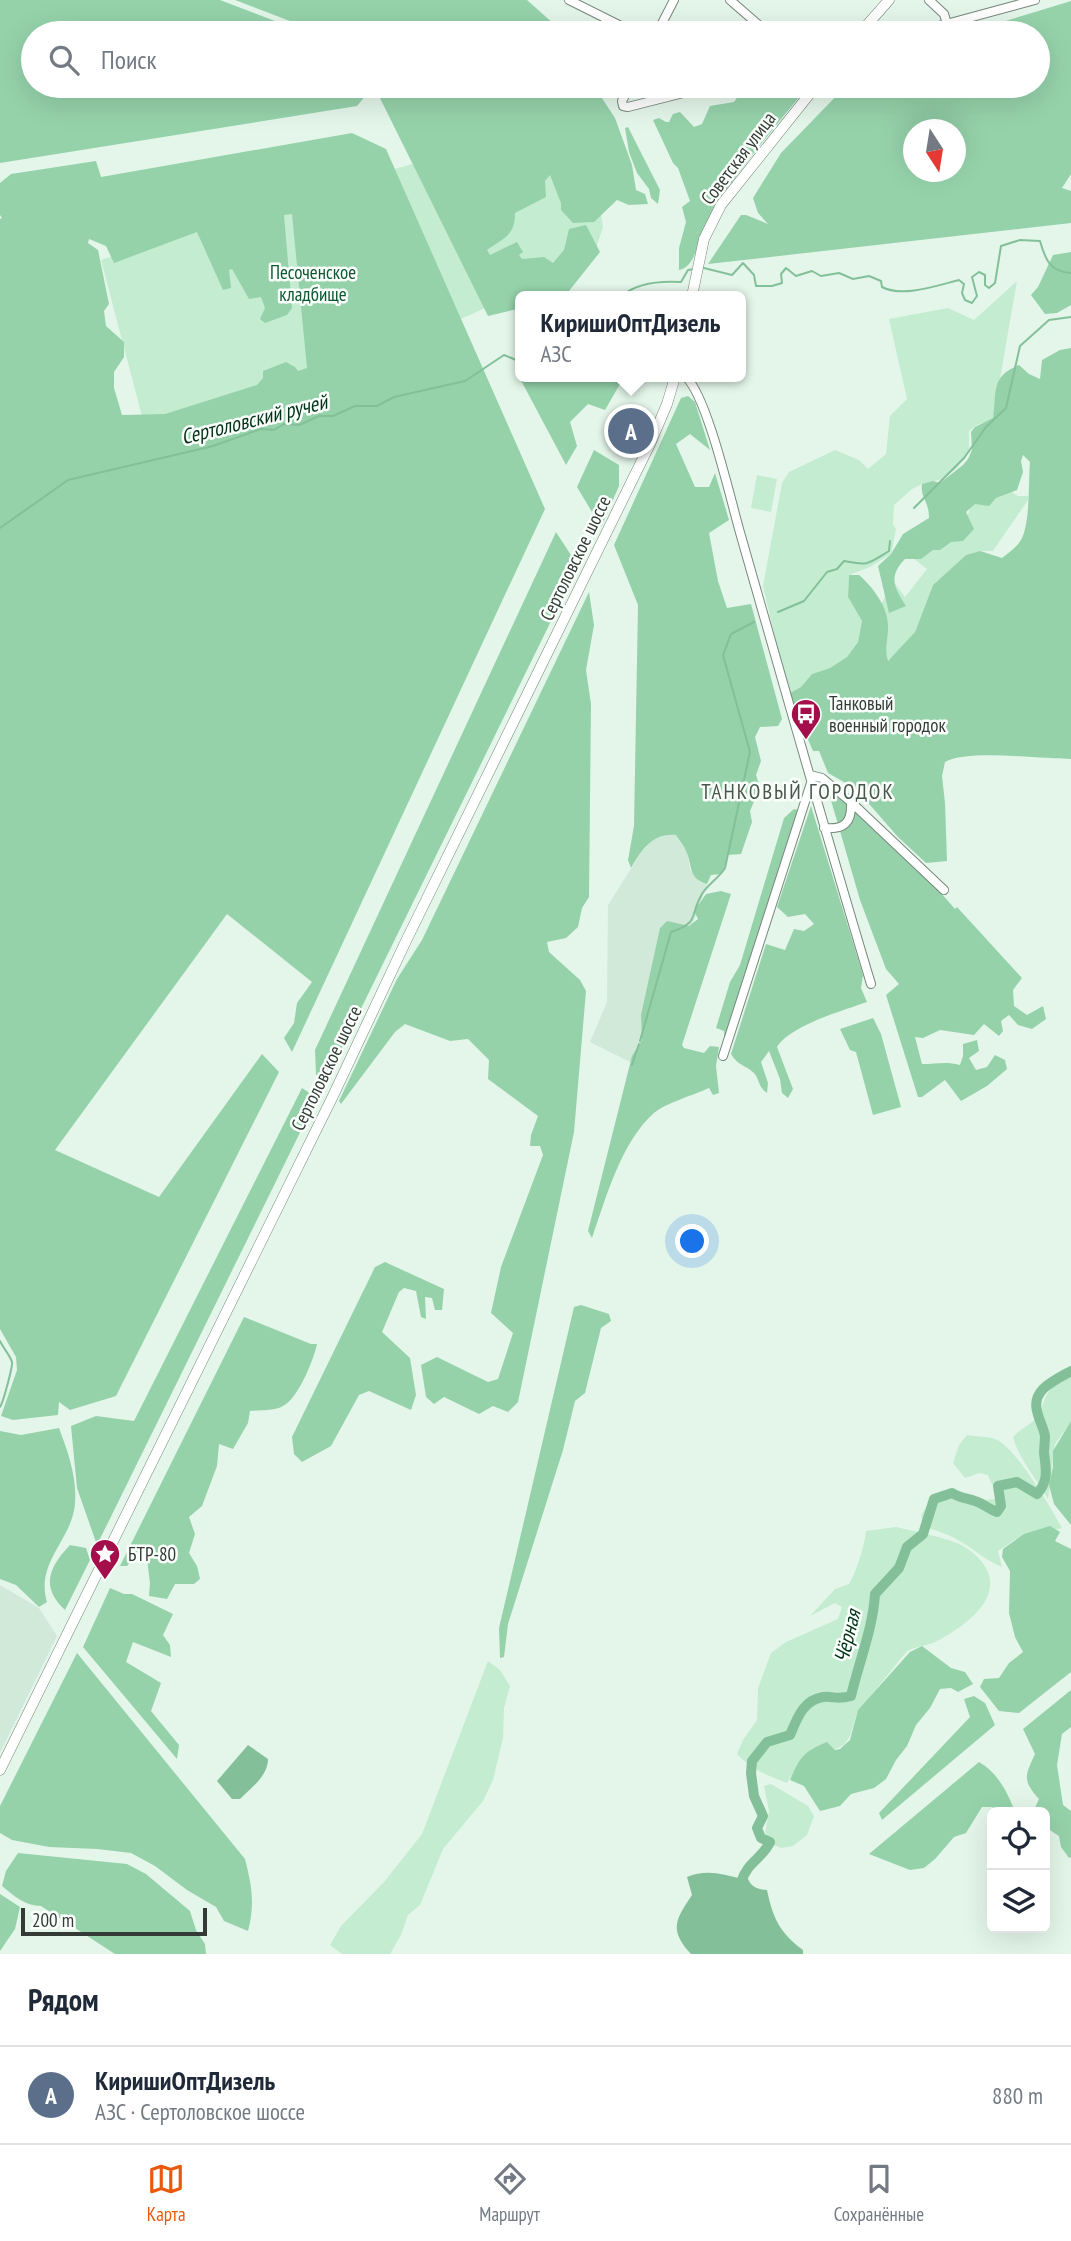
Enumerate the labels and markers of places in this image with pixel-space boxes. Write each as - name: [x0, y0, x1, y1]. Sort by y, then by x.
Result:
- pin: A: [608, 405, 654, 457]
- place label: Танковый военный городок: [829, 691, 946, 737]
- bus stop icon: Танковый военный городок: [789, 697, 823, 741]
- place icon: БТР-80: [88, 1537, 122, 1581]
- place label: БТР-80: [128, 1542, 176, 1566]

